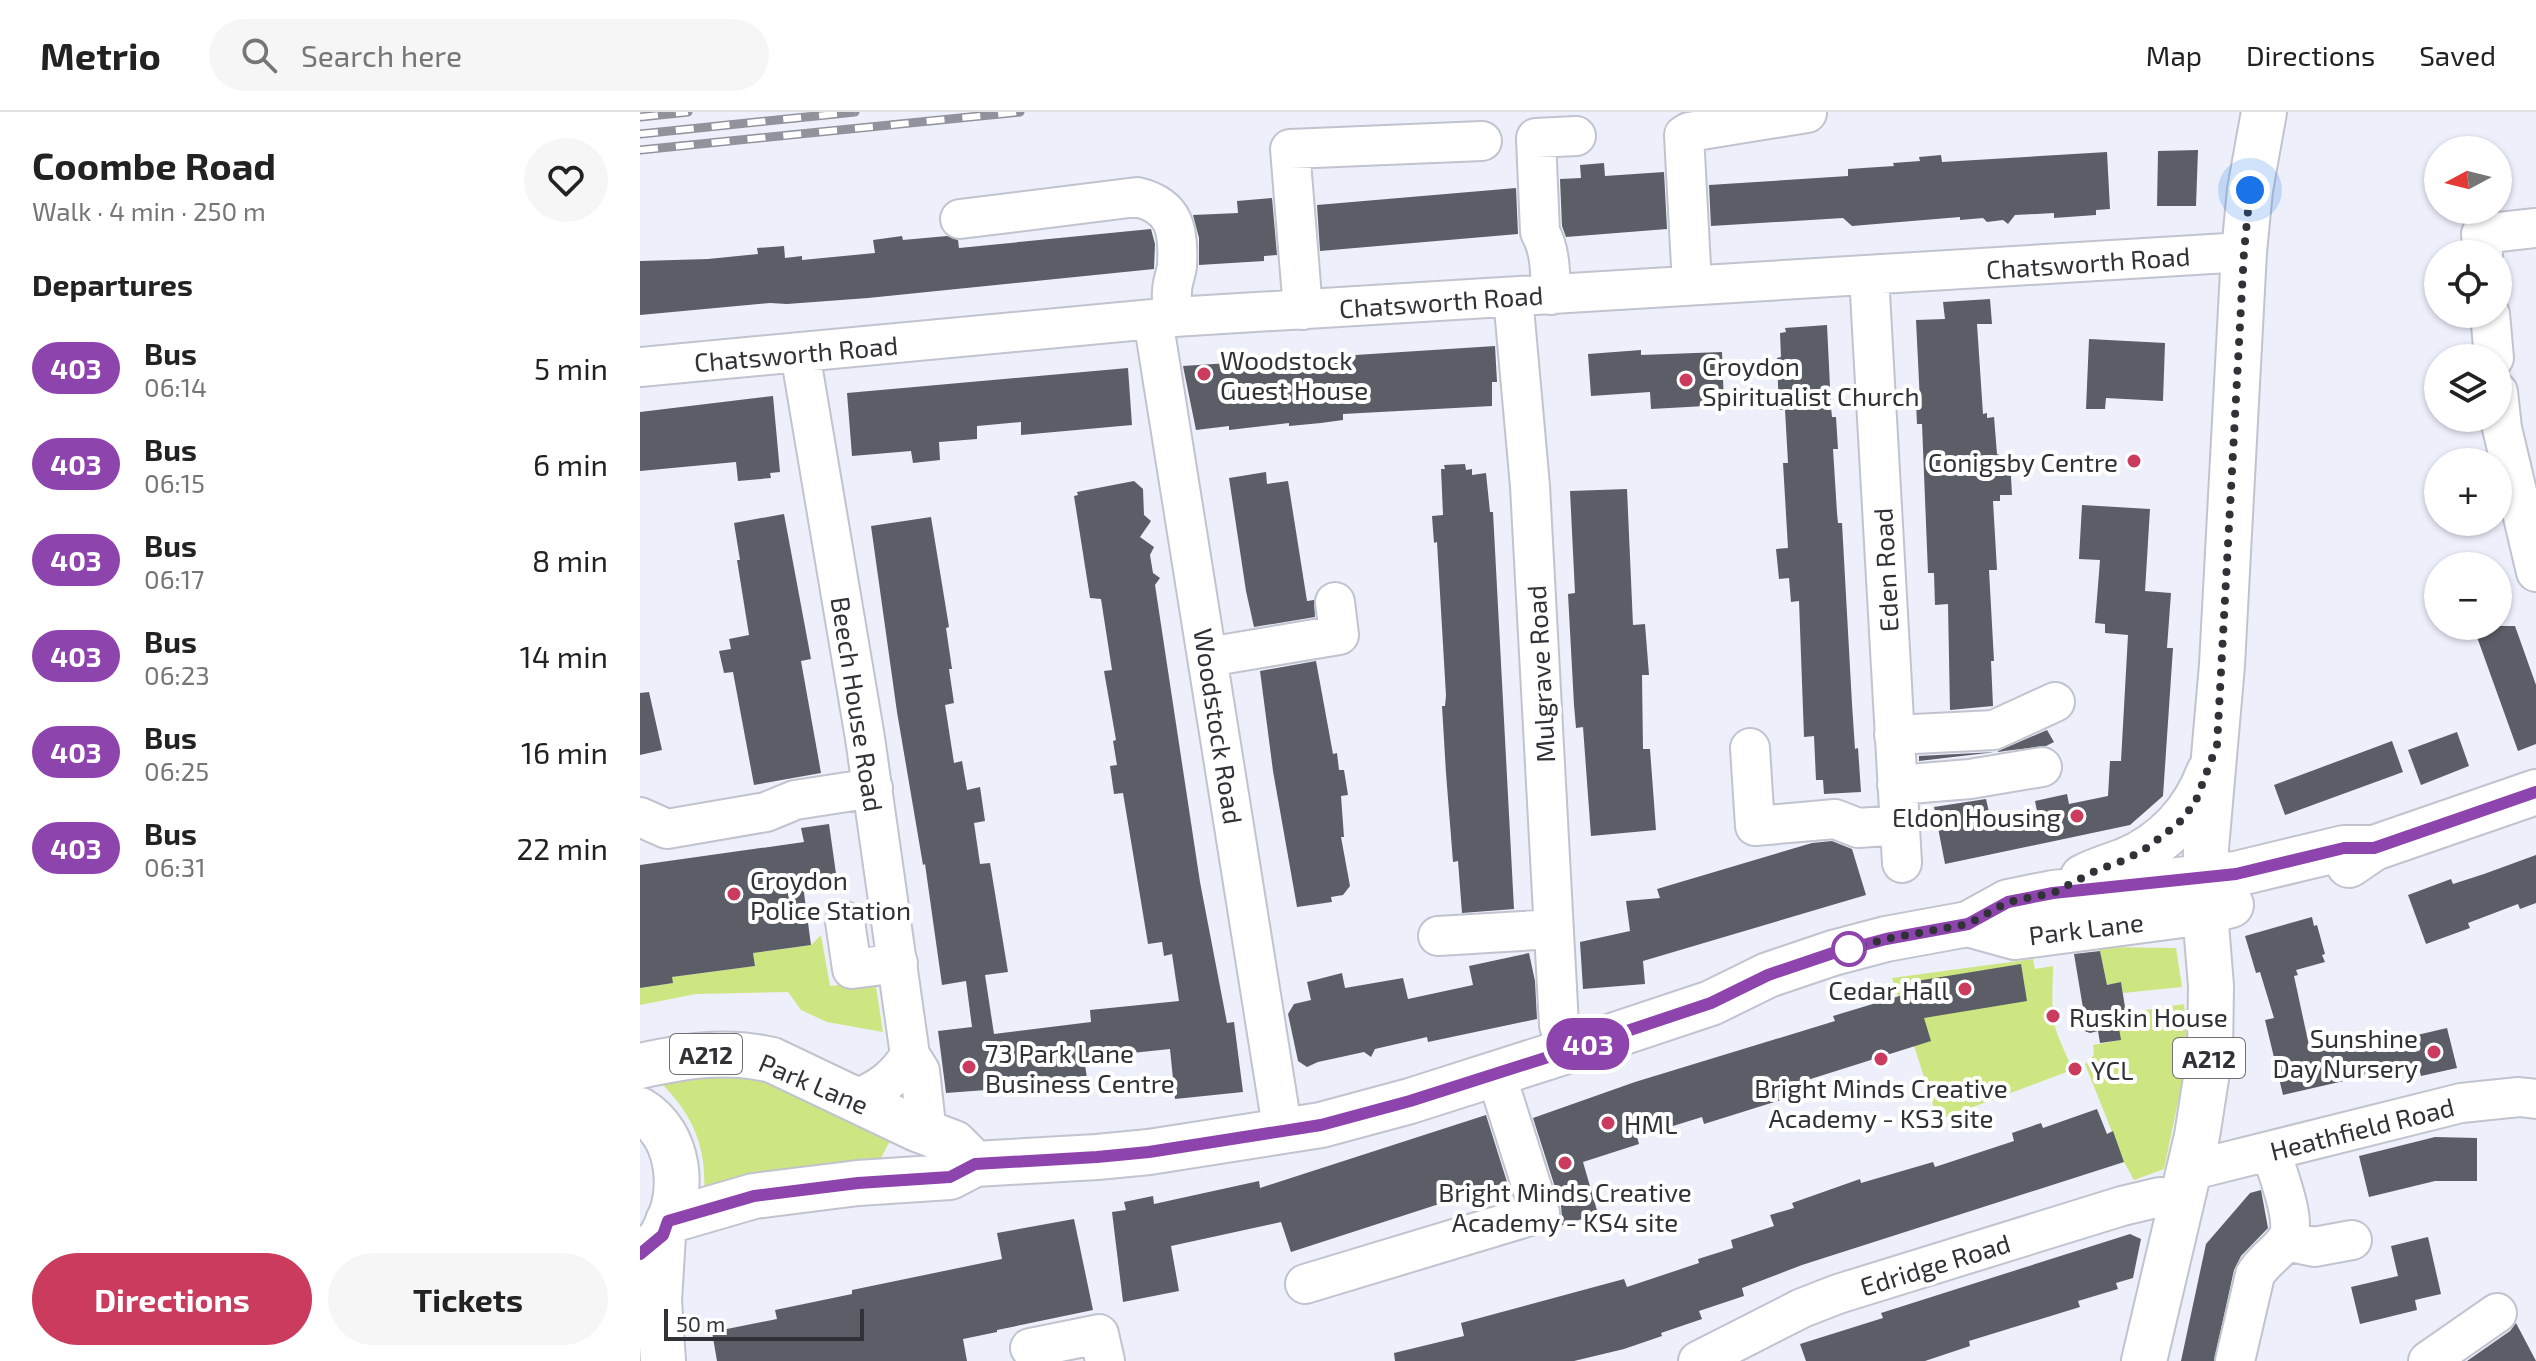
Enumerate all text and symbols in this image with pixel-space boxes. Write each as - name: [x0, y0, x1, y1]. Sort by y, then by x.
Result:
- search box: [209, 19, 769, 91]
- text: Metrio: [40, 32, 161, 78]
- icon: search: [237, 33, 281, 77]
- text: Search here: [301, 37, 462, 73]
- text: Map: [2146, 38, 2202, 72]
- text: Directions: [2246, 38, 2375, 72]
- text: Saved: [2419, 38, 2496, 72]
- north arrow: [2424, 136, 2512, 224]
- map controls: [2424, 136, 2512, 640]
- button: heart: [524, 138, 608, 222]
- text: Coombe Road: [32, 142, 276, 188]
- your location: [2230, 170, 2270, 210]
- text: Walk · 4 min · 250 m: [32, 195, 266, 226]
- street label: Chatsworth Road: [1985, 239, 2191, 285]
- button: locate: [2424, 240, 2512, 328]
- text: Departures: [32, 266, 193, 302]
- street label: Chatsworth Road: [1338, 278, 1544, 324]
- street label: Chatsworth Road: [693, 329, 899, 377]
- text: Bus: [144, 335, 197, 371]
- place label: Woodstock Guest House: [1220, 344, 1368, 405]
- button: layers: [2424, 344, 2512, 432]
- text: 5 min: [534, 350, 608, 386]
- place label: Croydon Spiritualist Church: [1702, 350, 1920, 411]
- text: 403: [50, 351, 102, 385]
- marker: Woodstock Guest House: [1195, 365, 1213, 383]
- text: 06:14: [144, 371, 207, 402]
- marker: Croydon Spiritualist Church: [1677, 371, 1695, 389]
- text: Bus: [144, 431, 197, 467]
- text: 6 min: [533, 446, 608, 482]
- place label: Conigsby Centre: [1928, 446, 2118, 477]
- text: 403: [50, 447, 102, 481]
- button: +: [2424, 448, 2512, 536]
- marker: Conigsby Centre: [2125, 452, 2143, 470]
- text: 06:15: [144, 467, 205, 498]
- street label: Eden Road: [1866, 507, 1904, 633]
- text: Bus: [144, 527, 197, 563]
- text: 8 min: [532, 542, 608, 578]
- text: 403: [50, 543, 102, 577]
- button: −: [2424, 552, 2512, 640]
- text: 06:17: [144, 563, 204, 594]
- street label: Mulgrave Road: [1520, 584, 1560, 764]
- street label: Beech House Road: [826, 594, 890, 814]
- text: Bus: [144, 623, 197, 659]
- street label: Woodstock Road: [1188, 626, 1250, 826]
- text: 14 min: [520, 638, 608, 674]
- text: 403: [50, 639, 102, 673]
- text: 06:23: [144, 659, 210, 690]
- text: Bus: [144, 719, 197, 755]
- text: 16 min: [521, 734, 608, 770]
- text: 403: [50, 735, 102, 769]
- text: 06:25: [144, 755, 209, 786]
- place label: Eldon Housing: [1892, 801, 2061, 832]
- marker: Eldon Housing: [2068, 807, 2086, 825]
- text: Bus: [144, 815, 197, 851]
- text: 22 min: [516, 830, 608, 866]
- text: 403: [50, 831, 102, 865]
- text: 06:31: [144, 851, 206, 882]
- place label: Croydon Police Station: [750, 864, 911, 925]
- marker: Croydon Police Station: [725, 885, 743, 903]
- street label: Park Lane: [2027, 906, 2145, 950]
- unlabelled marker: [1832, 932, 1866, 966]
- place label: Cedar Hall: [1828, 974, 1949, 1005]
- marker: Cedar Hall: [1956, 980, 1974, 998]
- place label: Ruskin House: [2069, 1001, 2228, 1032]
- marker: Ruskin House: [2044, 1007, 2062, 1025]
- line badge: 403: [1542, 1018, 1634, 1070]
- place label: Sunshine Day Nursery: [2273, 1022, 2418, 1083]
- text: 403: [1562, 1027, 1614, 1061]
- road number: A212: [670, 1034, 742, 1074]
- place label: 73 Park Lane Business Centre: [985, 1037, 1175, 1098]
- road number: A212: [2173, 1038, 2245, 1078]
- marker: Sunshine Day Nursery: [2425, 1043, 2443, 1061]
- street label: Park Lane: [755, 1046, 873, 1120]
- marker: Bright Minds Creative Academy - KS3 site: [1872, 1050, 1890, 1068]
- place label: YCL: [2091, 1054, 2134, 1085]
- marker: 73 Park Lane Business Centre: [960, 1058, 978, 1076]
- marker: YCL: [2066, 1060, 2084, 1078]
- place label: Bright Minds Creative Academy - KS3 site: [1754, 1072, 2008, 1133]
- street label: Heathfield Road: [2267, 1090, 2457, 1166]
- place label: HML: [1624, 1108, 1678, 1139]
- marker: HML: [1599, 1114, 1617, 1132]
- marker: Bright Minds Creative Academy - KS4 site: [1556, 1154, 1574, 1172]
- place label: Bright Minds Creative Academy - KS4 site: [1438, 1176, 1692, 1237]
- street label: Edridge Road: [1856, 1226, 2014, 1302]
- button: Directions: [32, 1253, 312, 1345]
- button: Tickets: [328, 1253, 608, 1345]
- scale bar: [664, 1305, 864, 1341]
- text: 50 m: [676, 1310, 725, 1336]

